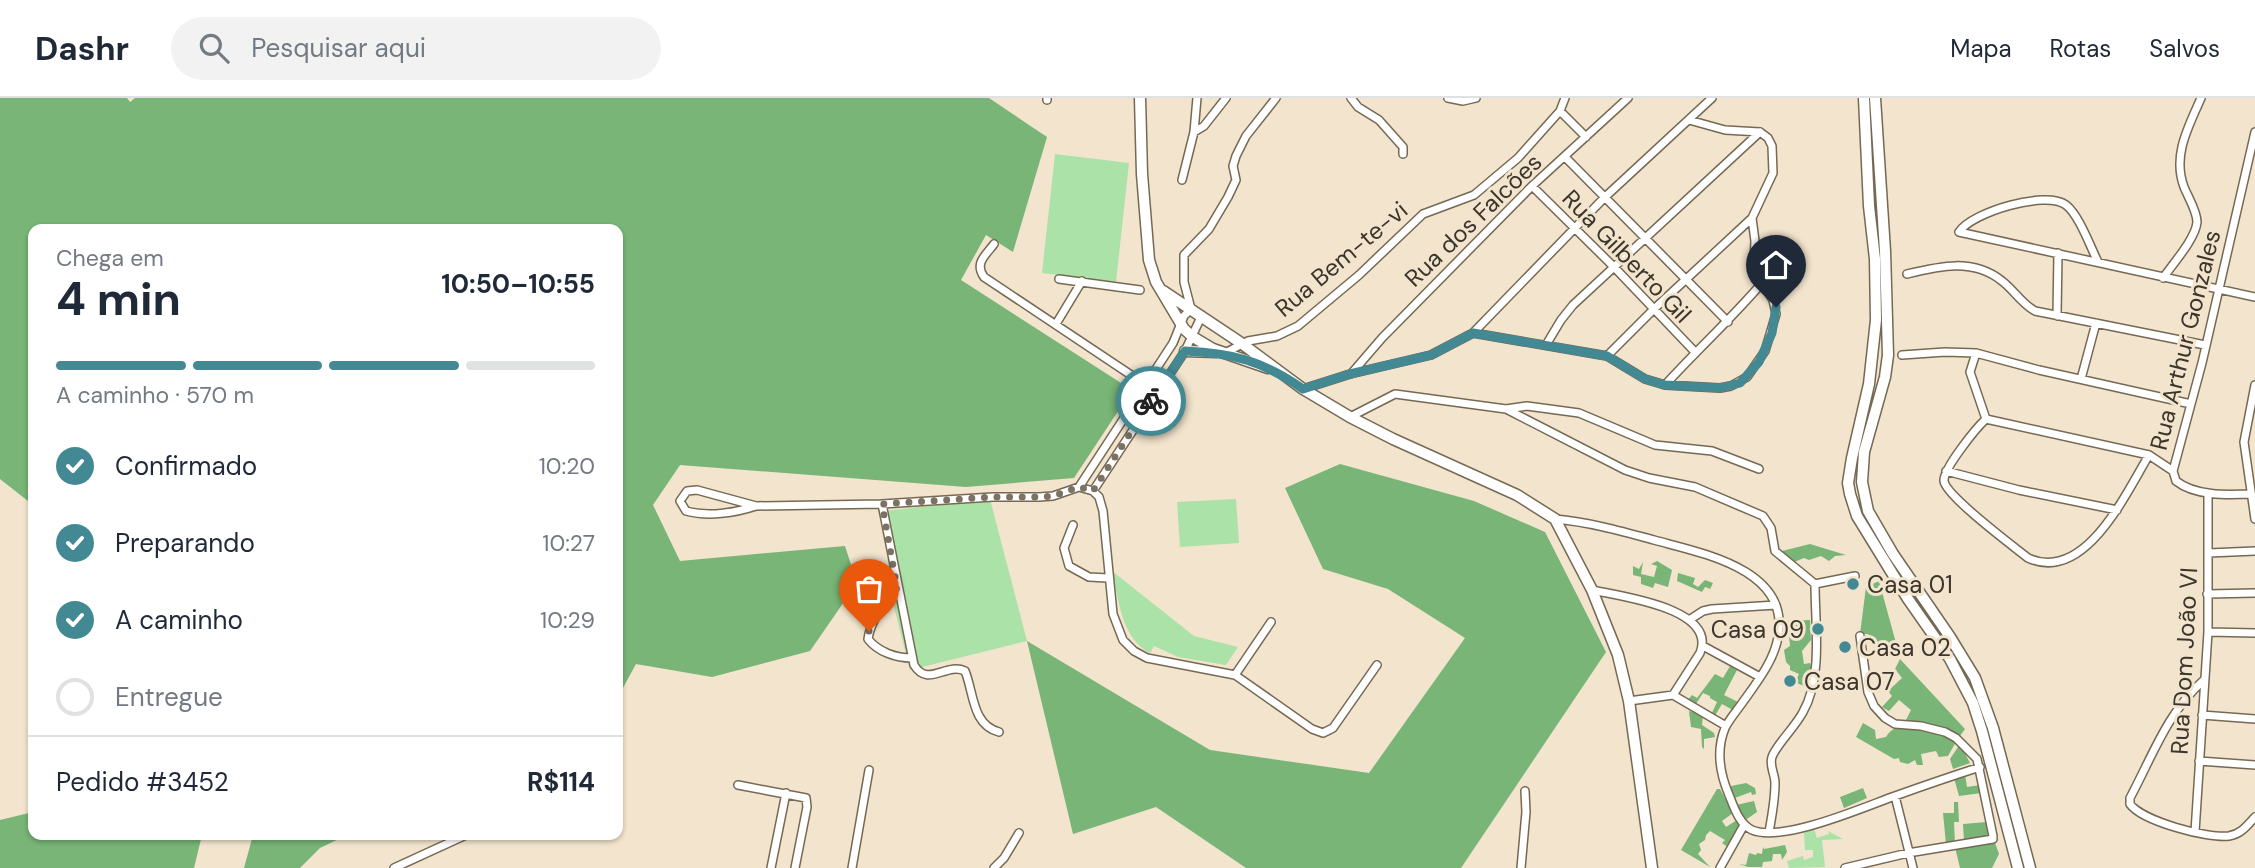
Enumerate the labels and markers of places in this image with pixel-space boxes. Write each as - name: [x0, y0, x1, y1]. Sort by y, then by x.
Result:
- pin: [1746, 235, 1806, 307]
- pin: [839, 559, 899, 631]
- place label: Casa 01: [1867, 569, 1953, 600]
- marker: Casa 01: [1845, 576, 1861, 592]
- place label: Casa 09: [1711, 614, 1804, 645]
- marker: Casa 09: [1810, 621, 1826, 637]
- place label: Casa 02: [1859, 632, 1951, 663]
- marker: Casa 02: [1837, 639, 1853, 655]
- place label: Casa 07: [1804, 666, 1895, 697]
- marker: Casa 07: [1782, 673, 1798, 689]

